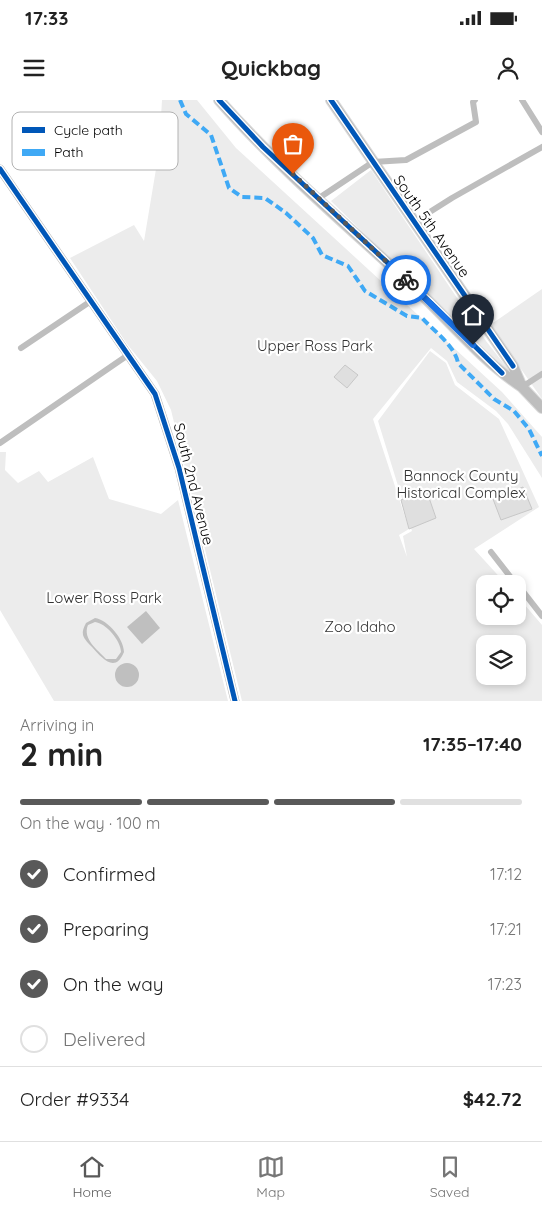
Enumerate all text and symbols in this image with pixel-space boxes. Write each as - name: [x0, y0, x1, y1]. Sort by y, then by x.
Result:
- text: 17:33: [25, 6, 68, 30]
- icon: menu: [20, 54, 48, 82]
- text: Quickbag: [221, 54, 321, 82]
- icon: person: [494, 54, 522, 82]
- legend: [12, 112, 178, 170]
- text: Cycle path: [54, 121, 123, 139]
- pin: [272, 123, 314, 174]
- icon: bag: [279, 130, 307, 158]
- text: Path: [54, 143, 83, 161]
- street label: South 5th Avenue: [390, 171, 474, 281]
- courier: [381, 255, 431, 305]
- icon: bike: [392, 266, 420, 294]
- pin: [452, 294, 494, 345]
- icon: home: [459, 301, 487, 329]
- park label: Upper Ross Park: [257, 336, 373, 355]
- street label: South 2nd Avenue: [170, 421, 218, 547]
- park label: Bannock County Historical Complex: [396, 466, 526, 502]
- map controls: [476, 575, 526, 685]
- button: locate: [476, 575, 526, 625]
- park label: Lower Ross Park: [46, 588, 162, 607]
- park label: Zoo Idaho: [324, 617, 396, 636]
- button: layers: [476, 635, 526, 685]
- text: Arriving in: [20, 715, 94, 735]
- text: 17:35–17:40: [423, 732, 522, 756]
- text: 2 min: [20, 734, 103, 774]
- text: On the way · 100 m: [20, 813, 160, 833]
- icon: check: [20, 860, 48, 888]
- text: Confirmed: [63, 862, 156, 886]
- text: 17:12: [490, 864, 522, 884]
- icon: check: [20, 915, 48, 943]
- text: Preparing: [63, 917, 149, 941]
- text: 17:21: [490, 919, 522, 939]
- icon: check: [20, 970, 48, 998]
- text: On the way: [63, 972, 164, 996]
- text: 17:23: [488, 974, 522, 994]
- text: Delivered: [63, 1027, 146, 1051]
- text: Order #9334: [20, 1087, 129, 1111]
- text: $42.72: [463, 1087, 522, 1111]
- tab: Home: [72, 1153, 112, 1201]
- tab: Map: [256, 1153, 285, 1201]
- tab: Saved: [430, 1153, 470, 1201]

